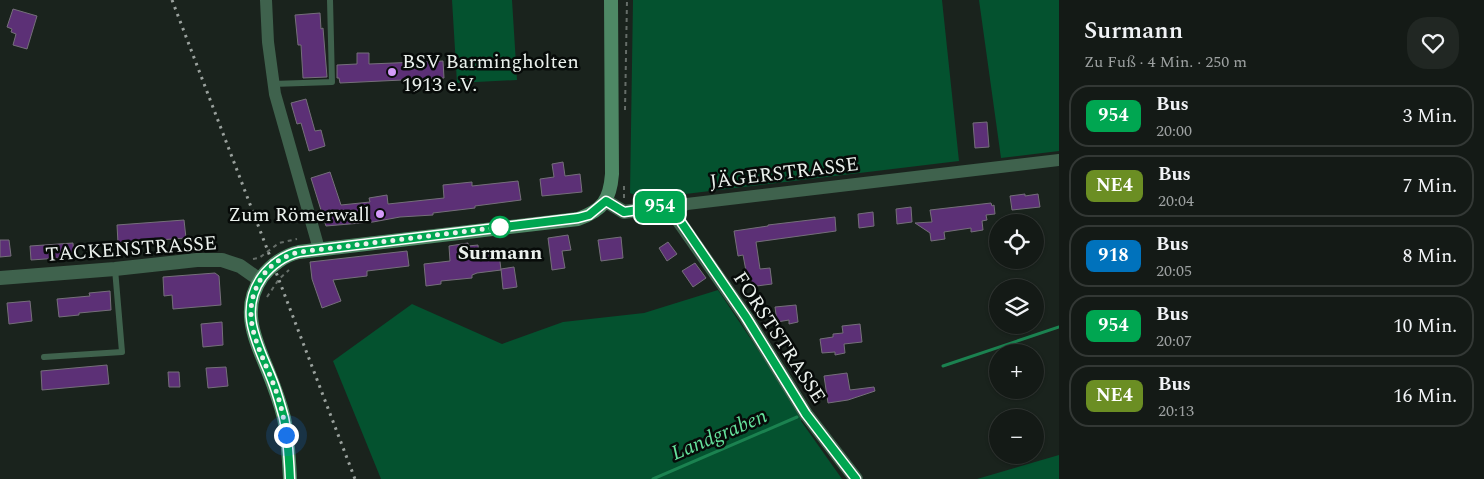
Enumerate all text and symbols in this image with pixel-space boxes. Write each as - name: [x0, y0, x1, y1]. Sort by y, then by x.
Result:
- text: Surmann: [1084, 13, 1183, 49]
- button: heart: [1407, 17, 1459, 69]
- place label: BSV Barmingholten 1913 e.V.: [402, 47, 579, 100]
- text: Zu Fuß · 4 Min. · 250 m: [1084, 50, 1247, 74]
- marker: BSV Barmingholten 1913 e.V.: [386, 66, 398, 78]
- text: Bus: [1156, 90, 1189, 119]
- text: 954: [1098, 102, 1129, 129]
- text: 3 Min.: [1403, 102, 1457, 131]
- text: 20:00: [1156, 119, 1192, 143]
- street label: JÄGERSTRASSE: [708, 149, 860, 197]
- text: Bus: [1158, 160, 1191, 189]
- text: NE4: [1096, 172, 1133, 199]
- text: 7 Min.: [1403, 172, 1457, 201]
- text: 20:04: [1158, 189, 1194, 213]
- line badge: 954: [631, 191, 689, 223]
- text: 954: [645, 193, 675, 220]
- place label: Zum Römerwall: [228, 200, 370, 230]
- marker: Zum Römerwall: [374, 208, 386, 220]
- map controls: [989, 214, 1044, 464]
- button: locate: [989, 214, 1044, 269]
- marker: Surmann: [489, 216, 511, 238]
- street label: TACKENSTRASSE: [44, 228, 218, 270]
- text: Bus: [1156, 230, 1189, 259]
- place label: Surmann: [458, 238, 542, 268]
- text: 918: [1098, 242, 1129, 269]
- text: 8 Min.: [1403, 242, 1457, 271]
- text: 20:05: [1156, 259, 1192, 283]
- street label: FORSTSTRASSE: [725, 265, 833, 410]
- button: layers: [989, 279, 1044, 334]
- text: Bus: [1156, 300, 1189, 329]
- text: 954: [1098, 312, 1129, 339]
- text: 10 Min.: [1393, 312, 1457, 341]
- text: 20:07: [1156, 329, 1192, 353]
- button: +: [989, 344, 1044, 399]
- text: Bus: [1158, 370, 1191, 399]
- text: NE4: [1096, 382, 1133, 409]
- text: 16 Min.: [1393, 382, 1457, 411]
- text: 20:13: [1158, 399, 1194, 423]
- water label: Landgraben: [666, 400, 773, 470]
- button: −: [989, 409, 1044, 464]
- your location: [274, 423, 299, 448]

